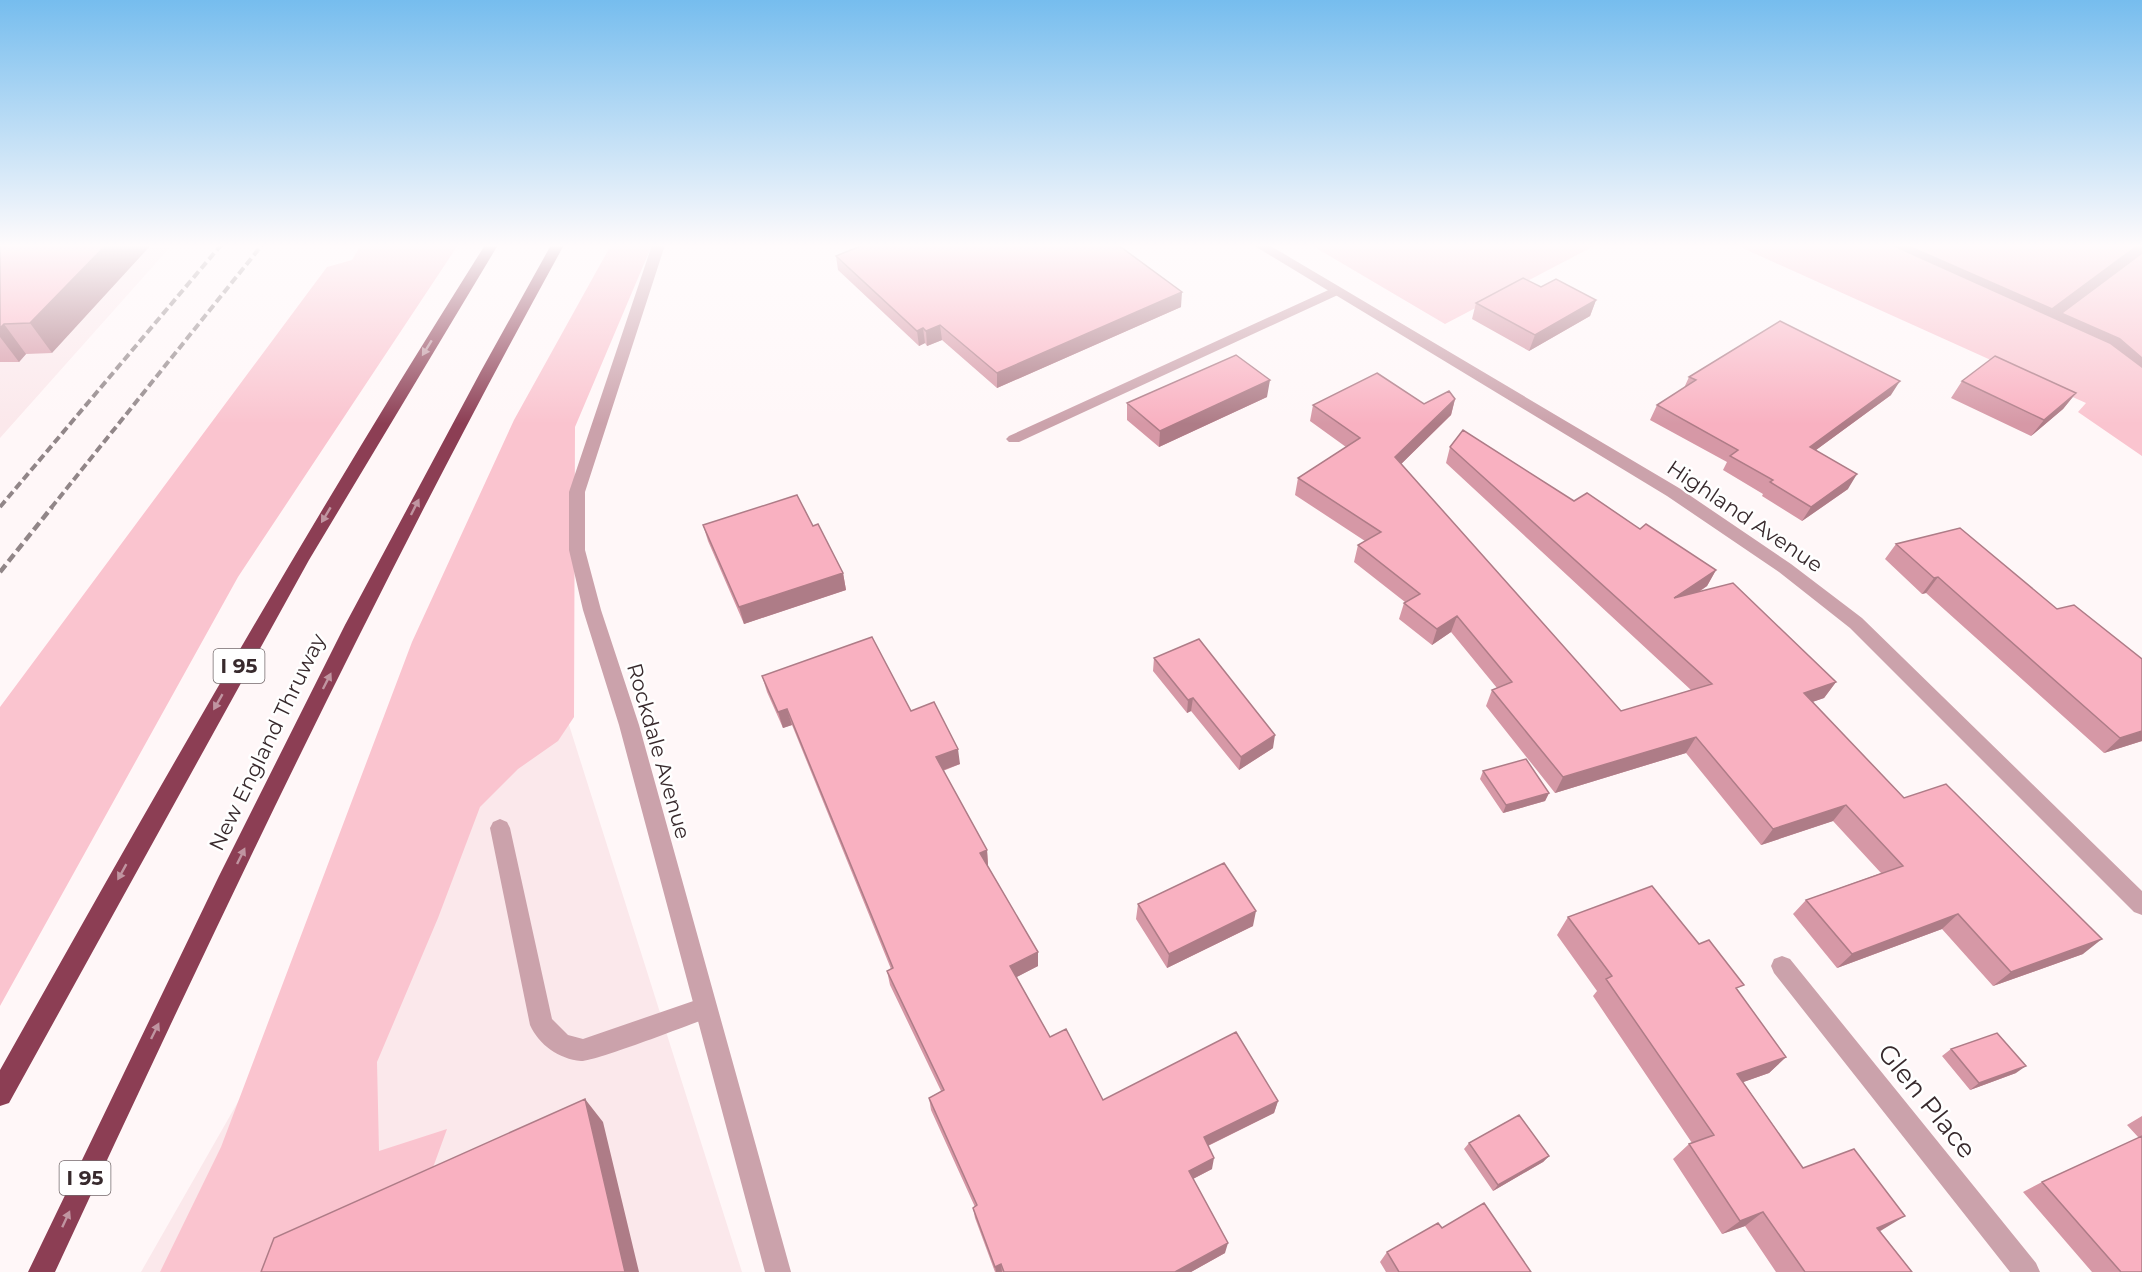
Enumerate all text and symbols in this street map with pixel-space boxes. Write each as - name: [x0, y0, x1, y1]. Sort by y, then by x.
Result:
- one-way arrow: [421, 340, 432, 356]
- street label: Highland Avenue: [1662, 455, 1828, 577]
- one-way arrow: [410, 498, 420, 515]
- one-way arrow: [321, 507, 331, 524]
- street label: New England Thruway: [204, 629, 331, 855]
- road number: I 95: [214, 649, 264, 683]
- street label: Rockdale Avenue: [622, 660, 696, 842]
- one-way arrow: [322, 672, 332, 690]
- one-way arrow: [213, 694, 223, 711]
- one-way arrow: [236, 847, 245, 864]
- one-way arrow: [117, 864, 128, 880]
- one-way arrow: [150, 1022, 160, 1040]
- street label: Glen Place: [1871, 1037, 1983, 1165]
- road number: I 95: [60, 1161, 110, 1195]
- one-way arrow: [61, 1210, 71, 1228]

